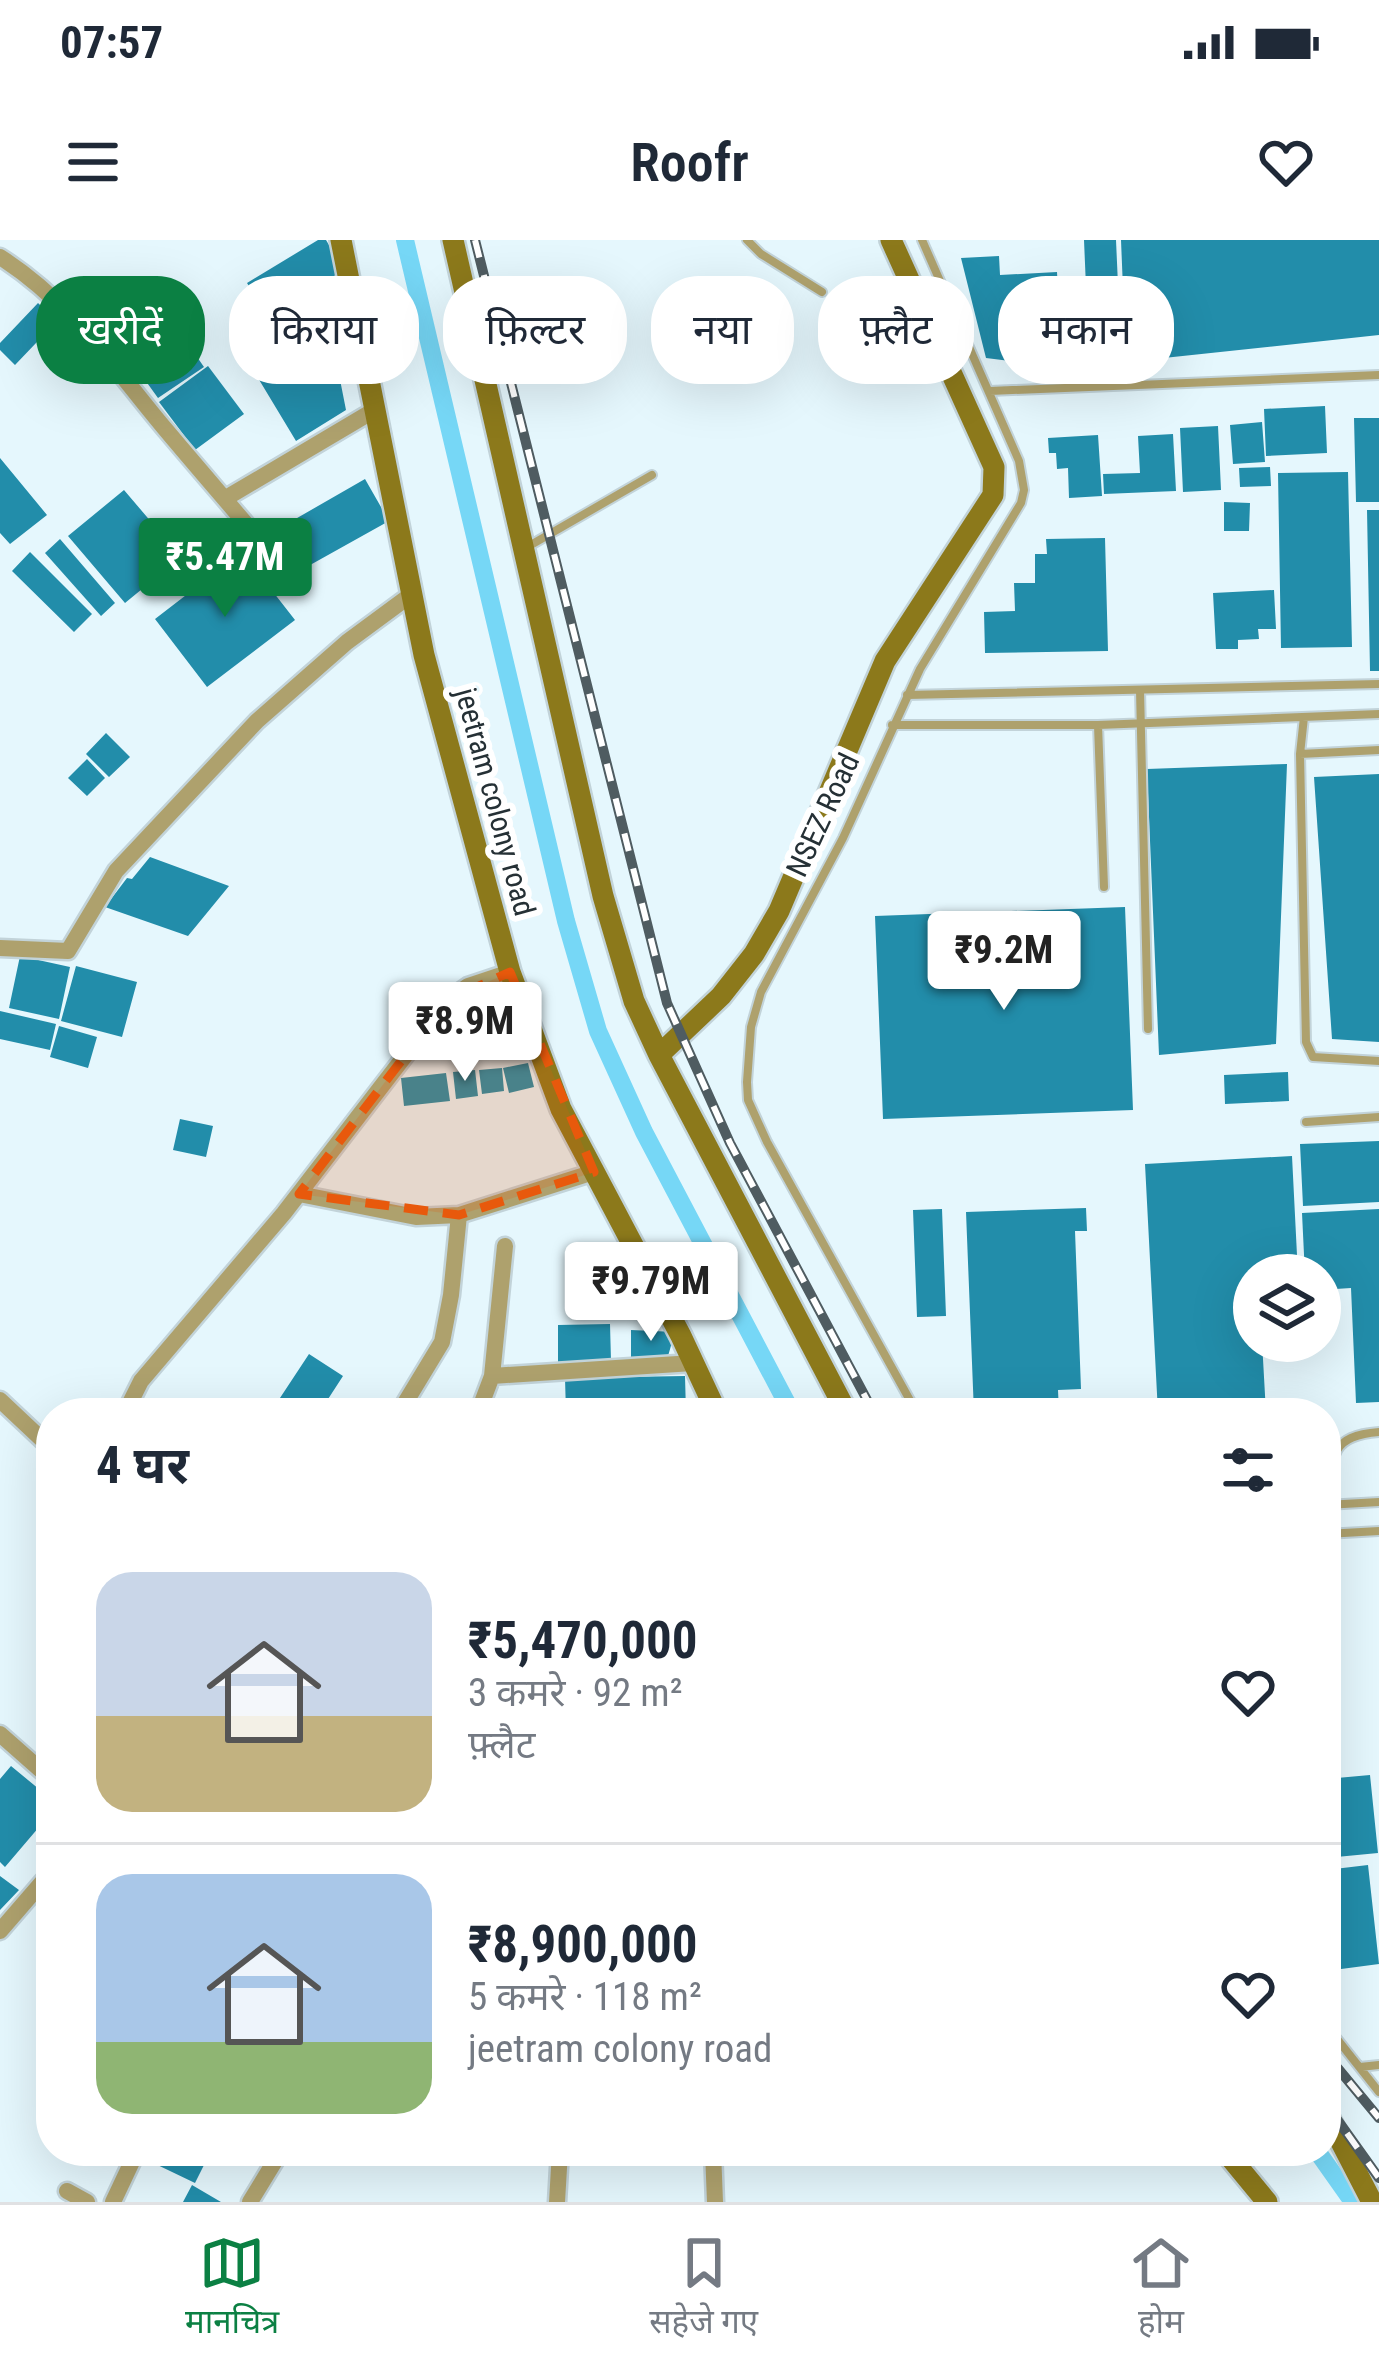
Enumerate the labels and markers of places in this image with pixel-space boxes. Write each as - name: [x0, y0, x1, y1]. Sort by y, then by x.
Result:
- pin: ₹5.47M: [127, 518, 323, 620]
- pin: ₹9.2M: [920, 911, 1088, 1013]
- pin: ₹8.9M: [381, 982, 549, 1084]
- pin: ₹9.79M: [553, 1242, 749, 1344]

